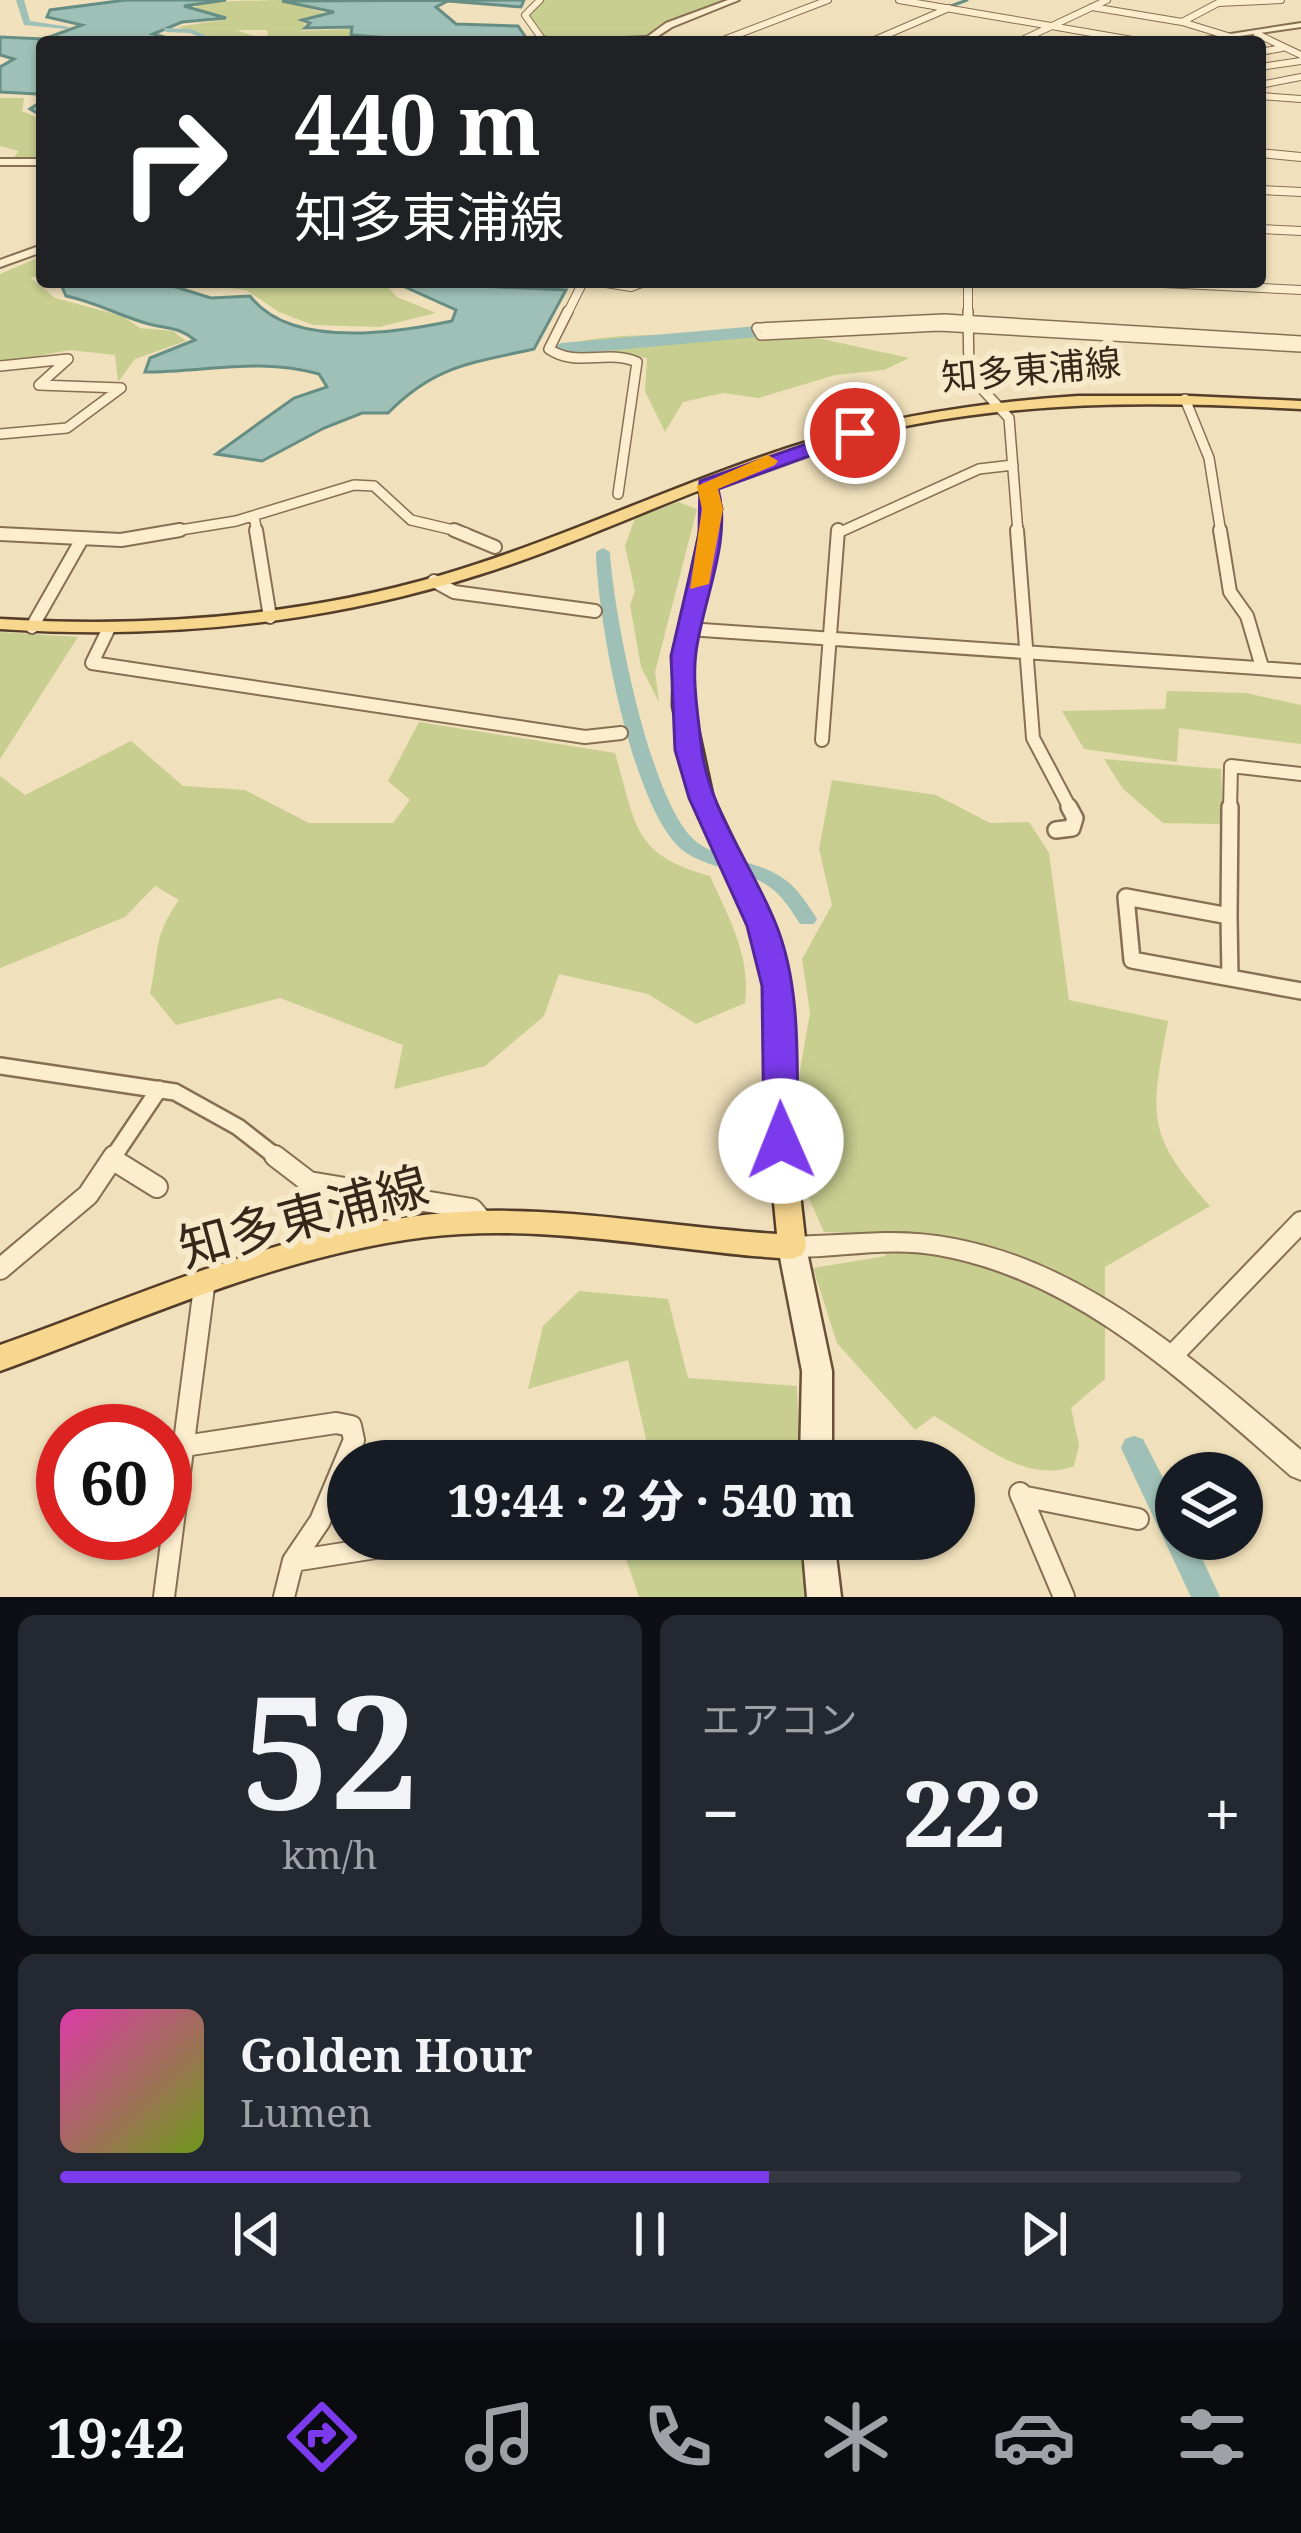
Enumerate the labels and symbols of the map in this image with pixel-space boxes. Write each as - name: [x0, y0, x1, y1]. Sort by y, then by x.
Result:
- street label: 知多東浦線: [939, 337, 1123, 401]
- pin: [804, 382, 906, 484]
- position arrow: [718, 1078, 844, 1204]
- street label: 知多東浦線: [171, 1148, 435, 1282]
- speed limit sign: 60: [36, 1404, 192, 1560]

